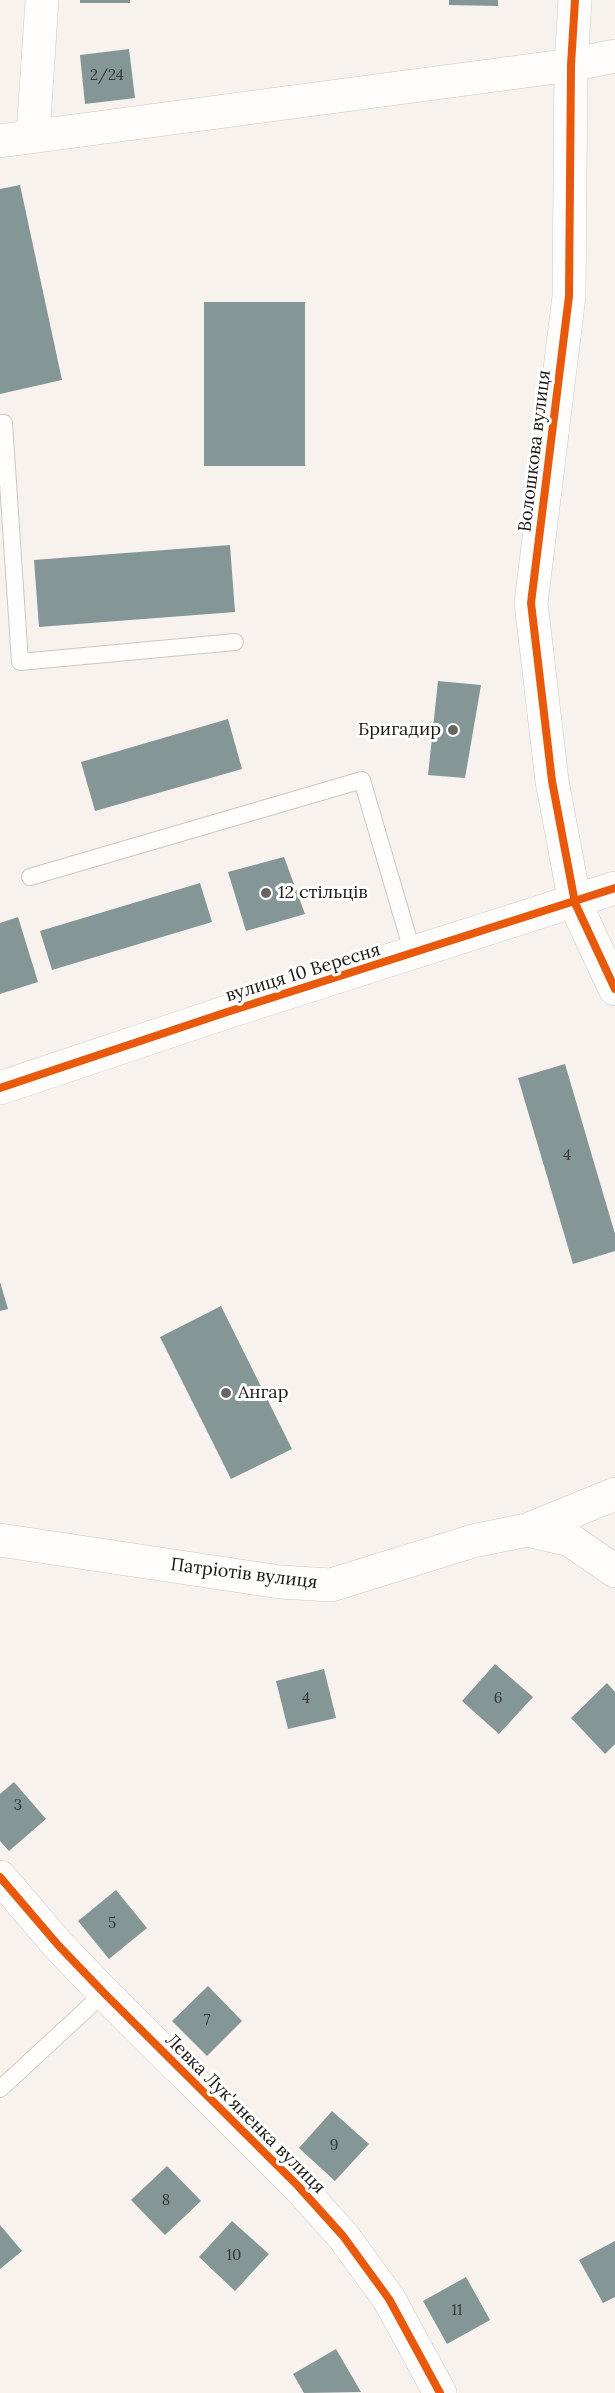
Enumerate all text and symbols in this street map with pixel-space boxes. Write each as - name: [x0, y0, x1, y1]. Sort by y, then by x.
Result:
- house number: 2/24: [90, 67, 124, 85]
- street label: Волошкова вулиця: [514, 369, 556, 533]
- place label: Бригадир: [358, 719, 441, 741]
- marker: Бригадир: [446, 723, 460, 737]
- place label: 12 стільців: [278, 882, 368, 904]
- marker: 12 стільців: [259, 886, 273, 900]
- street label: вулиця 10 Вересня: [223, 939, 383, 1007]
- house number: 4: [563, 1147, 571, 1165]
- place label: Ангар: [238, 1382, 288, 1404]
- marker: Ангар: [219, 1386, 233, 1400]
- street label: Патріотів вулиця: [169, 1554, 319, 1594]
- house number: 4: [302, 1690, 310, 1708]
- house number: 6: [494, 1690, 502, 1708]
- house number: 3: [14, 1797, 22, 1815]
- house number: 5: [108, 1915, 116, 1933]
- house number: 7: [204, 2012, 210, 2030]
- street label: Левка Лук'яненка вулиця: [160, 2029, 330, 2199]
- house number: 9: [330, 2137, 338, 2155]
- house number: 8: [162, 2192, 170, 2210]
- house number: 10: [227, 2247, 241, 2265]
- house number: 11: [452, 2302, 462, 2320]

